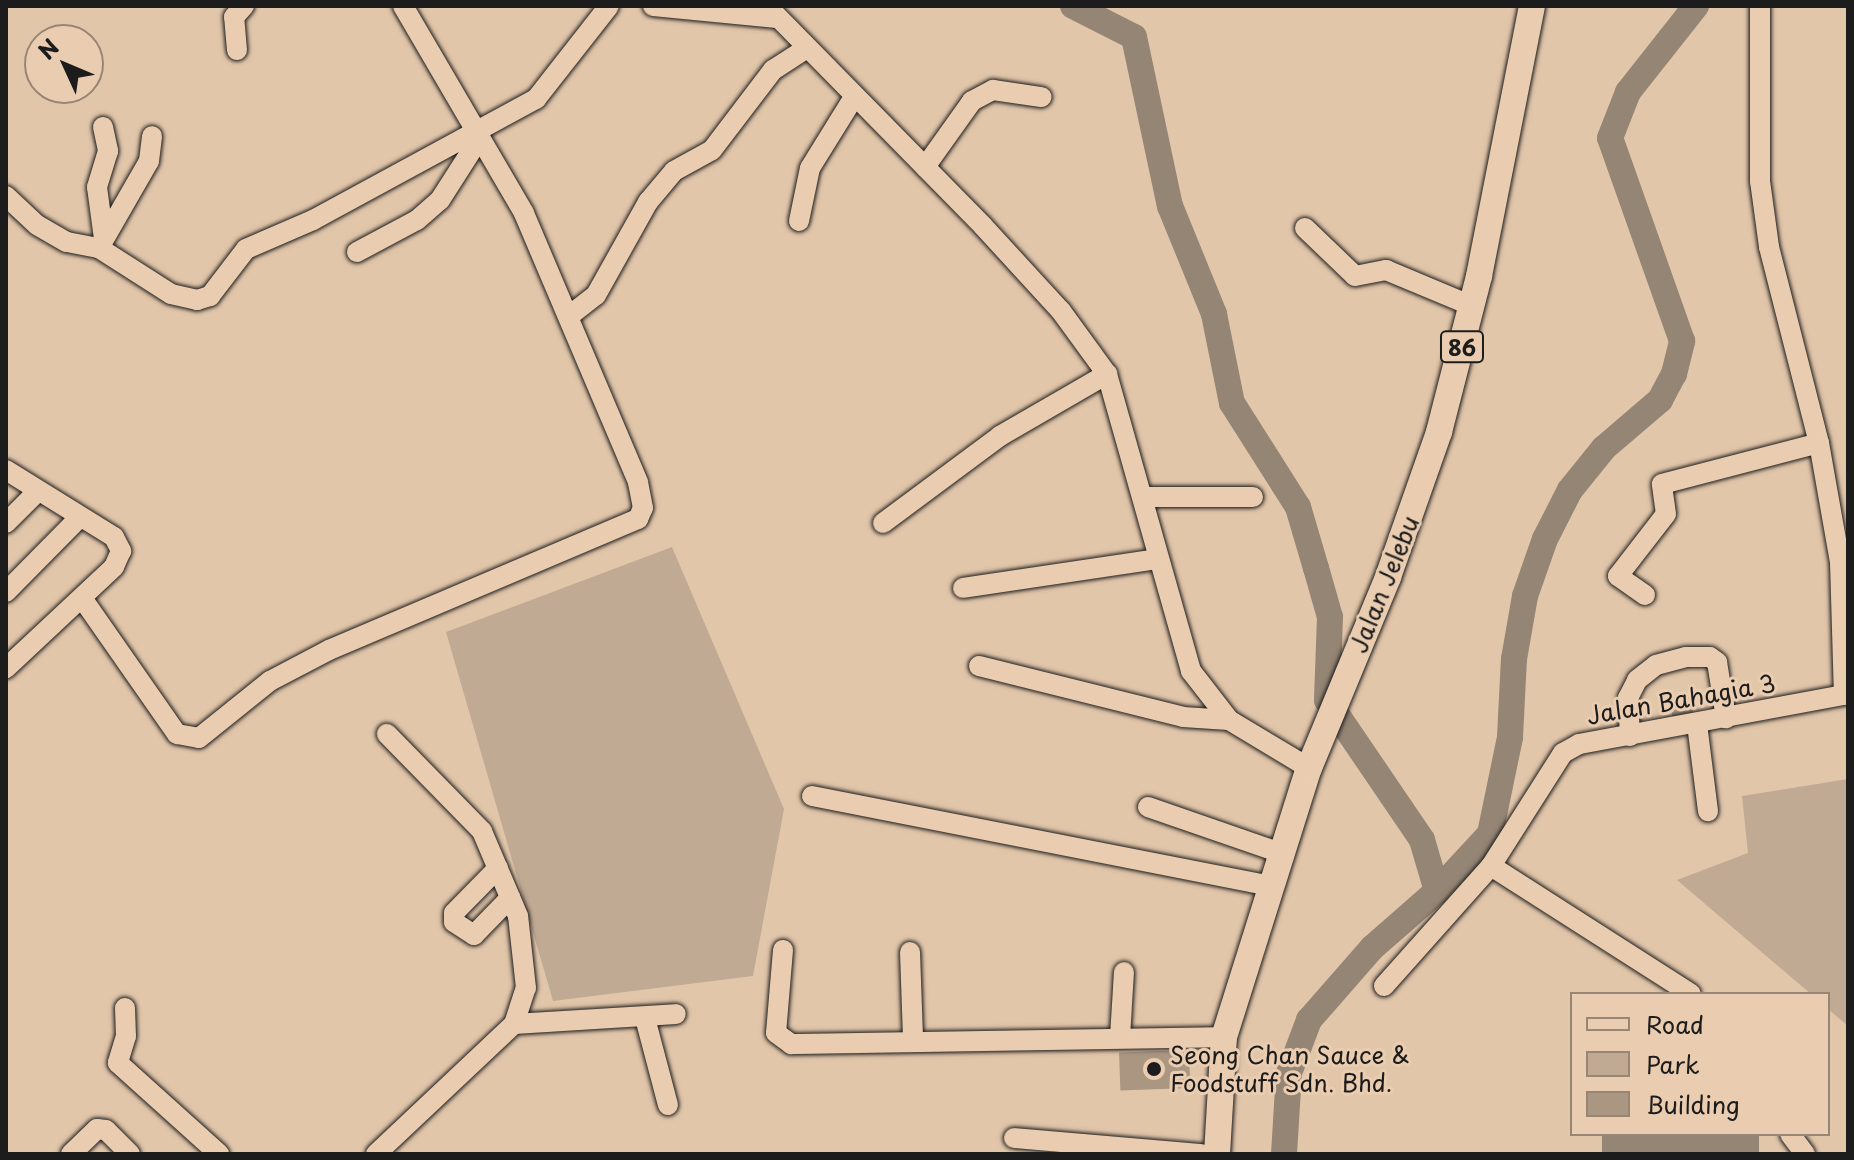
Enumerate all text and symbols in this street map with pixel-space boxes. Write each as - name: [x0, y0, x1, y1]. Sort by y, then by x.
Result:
- north arrow: [24, 24, 104, 104]
- text: N: [30, 31, 66, 66]
- road number: 86: [1438, 329, 1486, 365]
- street label: Jalan Jelebu: [1343, 511, 1425, 657]
- street label: Jalan Bahagia 3: [1583, 668, 1779, 730]
- legend: [1570, 992, 1830, 1136]
- text: Road: [1646, 1006, 1704, 1042]
- place label: Seong Chan Sauce & Foodstuff Sdn. Bhd.: [1170, 1041, 1410, 1097]
- text: Park: [1646, 1046, 1700, 1082]
- marker: Seong Chan Sauce & Foodstuff Sdn. Bhd.: [1145, 1060, 1163, 1078]
- text: Building: [1646, 1086, 1740, 1122]

